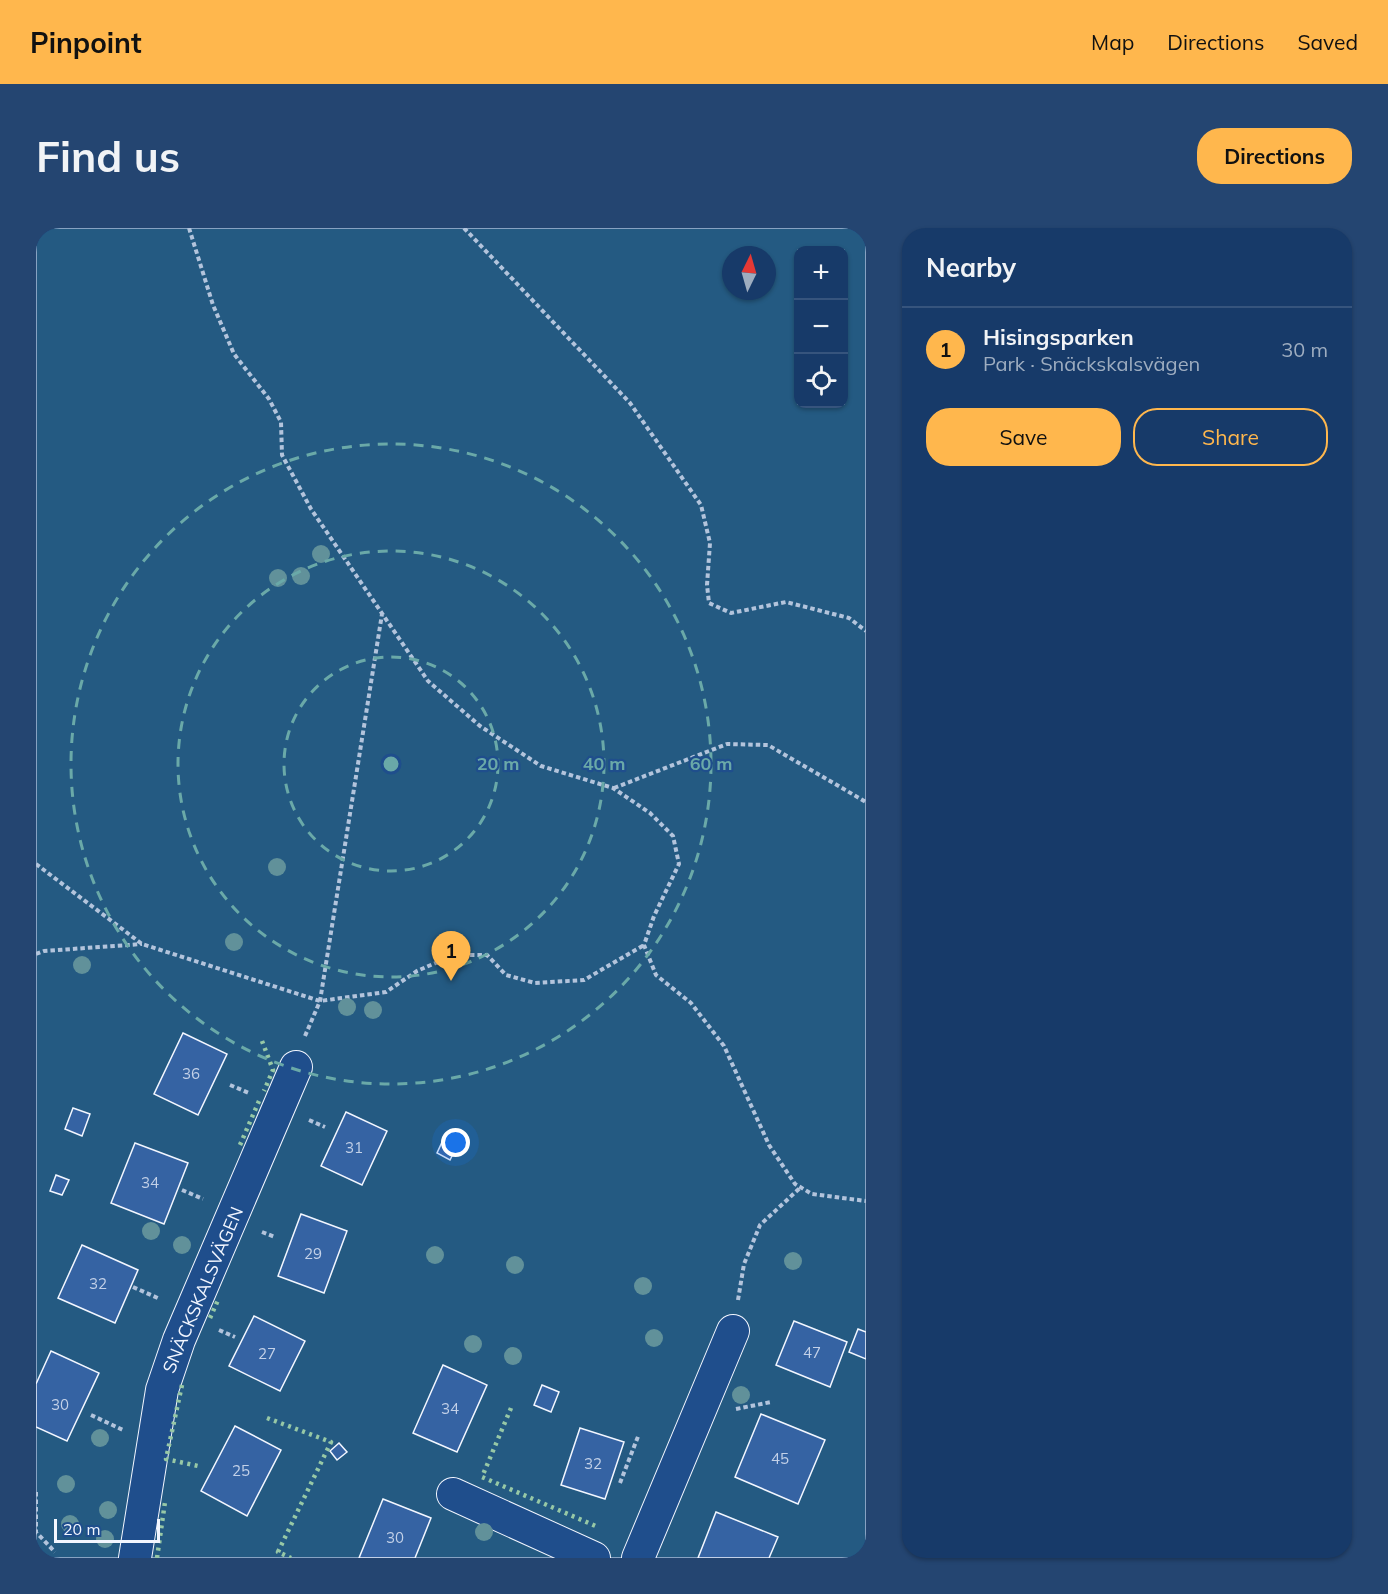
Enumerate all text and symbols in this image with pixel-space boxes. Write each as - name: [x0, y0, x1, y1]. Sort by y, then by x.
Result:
- text: Pinpoint: [30, 25, 142, 60]
- text: Map: [1091, 29, 1134, 55]
- text: Directions: [1167, 29, 1264, 55]
- text: Saved: [1297, 29, 1358, 55]
- button: Directions: [1197, 128, 1352, 184]
- text: Find us: [36, 130, 180, 183]
- north arrow: [722, 246, 776, 300]
- map controls: [794, 246, 848, 408]
- button: +: [794, 246, 848, 300]
- text: Nearby: [926, 251, 1016, 284]
- button: −: [794, 300, 848, 354]
- text: Hisingsparken: [983, 323, 1134, 351]
- text: 1: [940, 337, 952, 362]
- text: 30 m: [1281, 337, 1328, 362]
- text: Park · Snäckskalsvägen: [983, 351, 1200, 376]
- button: locate: [794, 354, 848, 408]
- button: Save: [926, 408, 1121, 466]
- button: Share: [1133, 408, 1328, 466]
- text: 20 m: [477, 752, 519, 775]
- text: 40 m: [583, 752, 625, 775]
- text: 60 m: [690, 752, 732, 775]
- centre of rings: [381, 754, 401, 774]
- pin: 1: [432, 932, 470, 981]
- house number: 36: [182, 1064, 200, 1083]
- your location: [441, 1128, 470, 1157]
- house number: 31: [345, 1138, 363, 1157]
- house number: 34: [141, 1173, 159, 1192]
- street label: SNÄCKSKALSVÄGEN: [157, 1203, 248, 1376]
- house number: 29: [304, 1244, 322, 1263]
- house number: 32: [89, 1274, 107, 1293]
- house number: 47: [803, 1343, 821, 1362]
- house number: 27: [258, 1344, 276, 1363]
- house number: 30: [51, 1395, 69, 1414]
- house number: 34: [441, 1399, 459, 1418]
- house number: 45: [771, 1449, 789, 1468]
- house number: 32: [584, 1454, 602, 1473]
- house number: 25: [232, 1461, 250, 1480]
- scale bar: [54, 1516, 160, 1544]
- text: 20 m: [63, 1519, 100, 1539]
- house number: 30: [386, 1528, 404, 1547]

